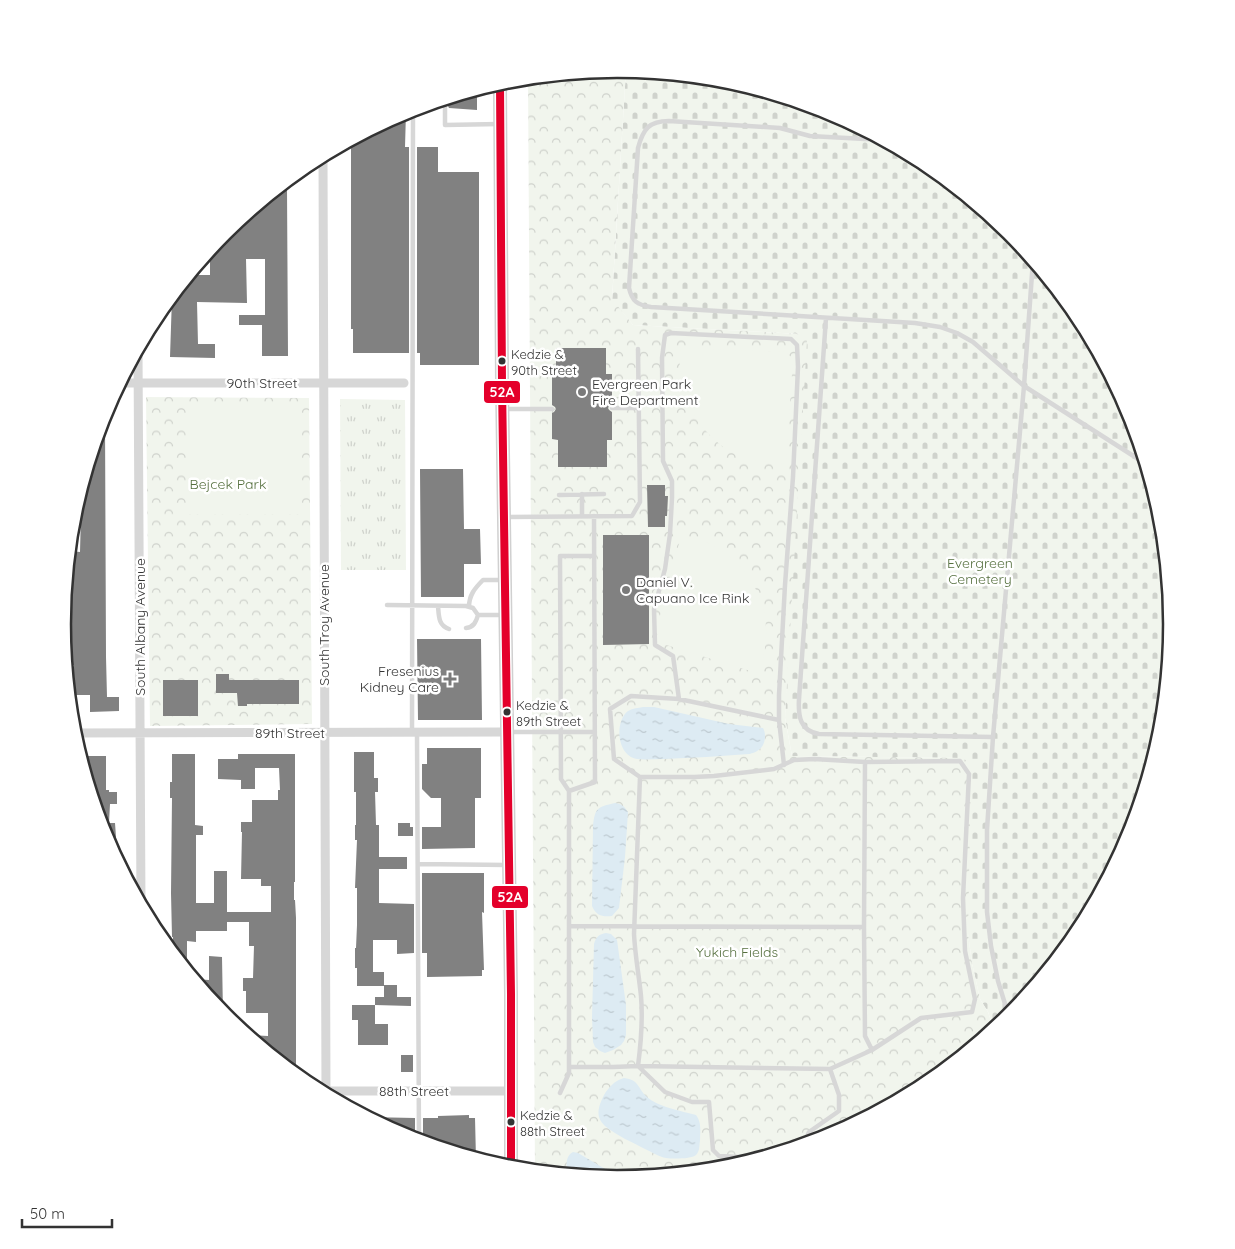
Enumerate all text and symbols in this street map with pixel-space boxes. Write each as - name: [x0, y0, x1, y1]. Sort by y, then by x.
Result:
- place label: Kedzie & 90th Street: [511, 346, 577, 378]
- marker: Kedzie & 90th Street: [497, 356, 507, 366]
- street label: 90th Street: [227, 374, 298, 392]
- place label: Evergreen Park Fire Department: [592, 375, 699, 409]
- line badge: 52A: [483, 380, 521, 404]
- text: 52A: [490, 383, 515, 401]
- marker: Evergreen Park Fire Department: [576, 386, 588, 398]
- park label: Bejcek Park: [190, 475, 266, 493]
- park label: Evergreen Cemetery: [947, 554, 1013, 588]
- street label: South Albany Avenue: [131, 558, 149, 696]
- street label: South Troy Avenue: [315, 564, 333, 686]
- place label: Daniel V. Capuano Ice Rink: [636, 573, 749, 607]
- marker: Daniel V. Capuano Ice Rink: [620, 584, 632, 596]
- place label: Fresenius Kidney Care: [360, 662, 439, 696]
- marker: Fresenius Kidney Care: [443, 672, 457, 686]
- place label: Kedzie & 89th Street: [516, 697, 581, 729]
- marker: Kedzie & 89th Street: [502, 707, 512, 717]
- street label: 89th Street: [255, 724, 325, 742]
- line badge: 52A: [491, 885, 529, 909]
- text: 52A: [498, 888, 523, 906]
- park label: Yukich Fields: [696, 943, 778, 961]
- street label: 88th Street: [379, 1082, 449, 1100]
- place label: Kedzie & 88th Street: [520, 1107, 585, 1139]
- marker: Kedzie & 88th Street: [506, 1117, 516, 1127]
- scale bar: [22, 1196, 112, 1228]
- text: 50 m: [30, 1204, 65, 1223]

